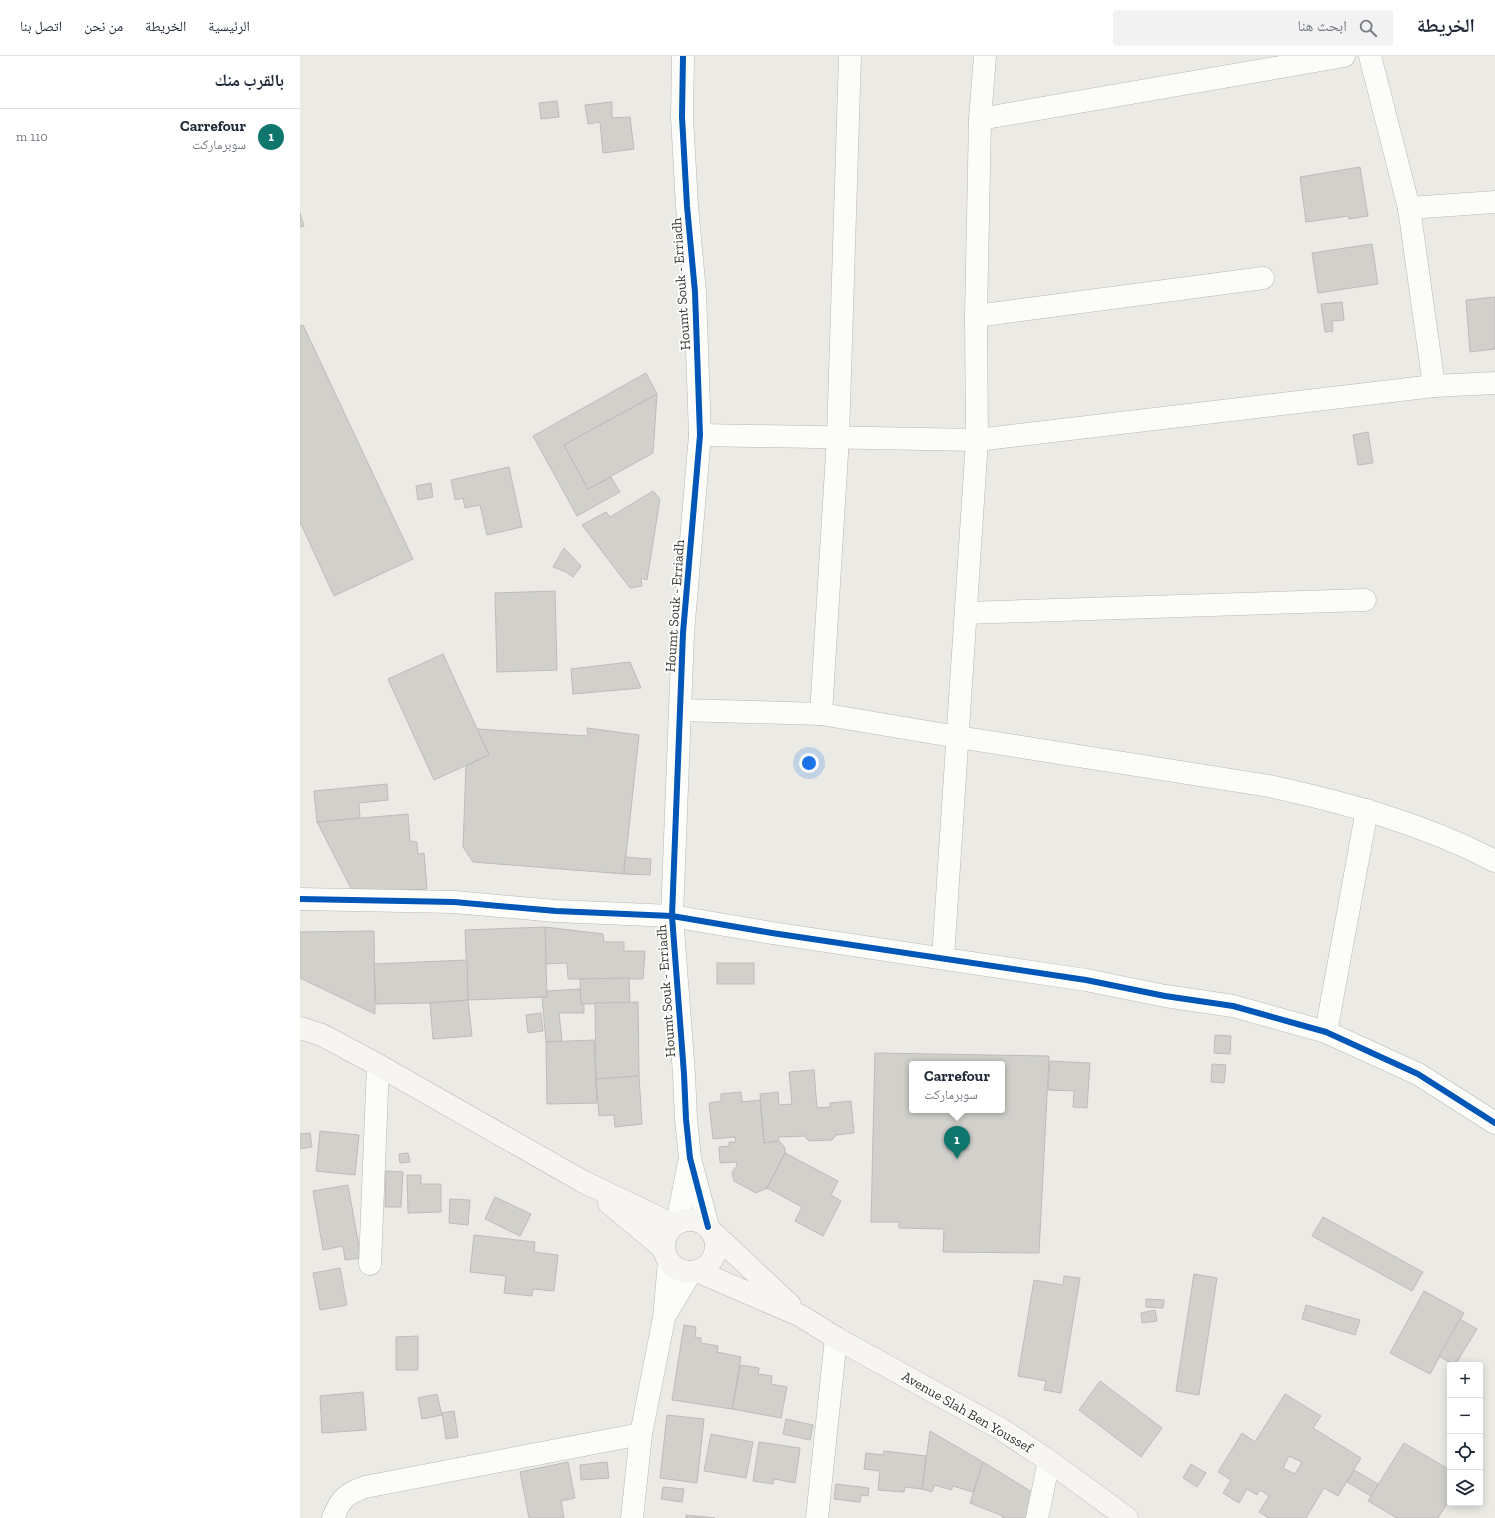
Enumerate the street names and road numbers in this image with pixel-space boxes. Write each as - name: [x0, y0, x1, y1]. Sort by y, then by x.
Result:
- street label: Houmt Souk - Erriadh: [668, 217, 694, 351]
- street label: Houmt Souk - Erriadh: [662, 539, 688, 673]
- street label: Houmt Souk - Erriadh: [653, 924, 679, 1058]
- street label: Avenue Slah Ben Youssef: [899, 1368, 1037, 1457]

